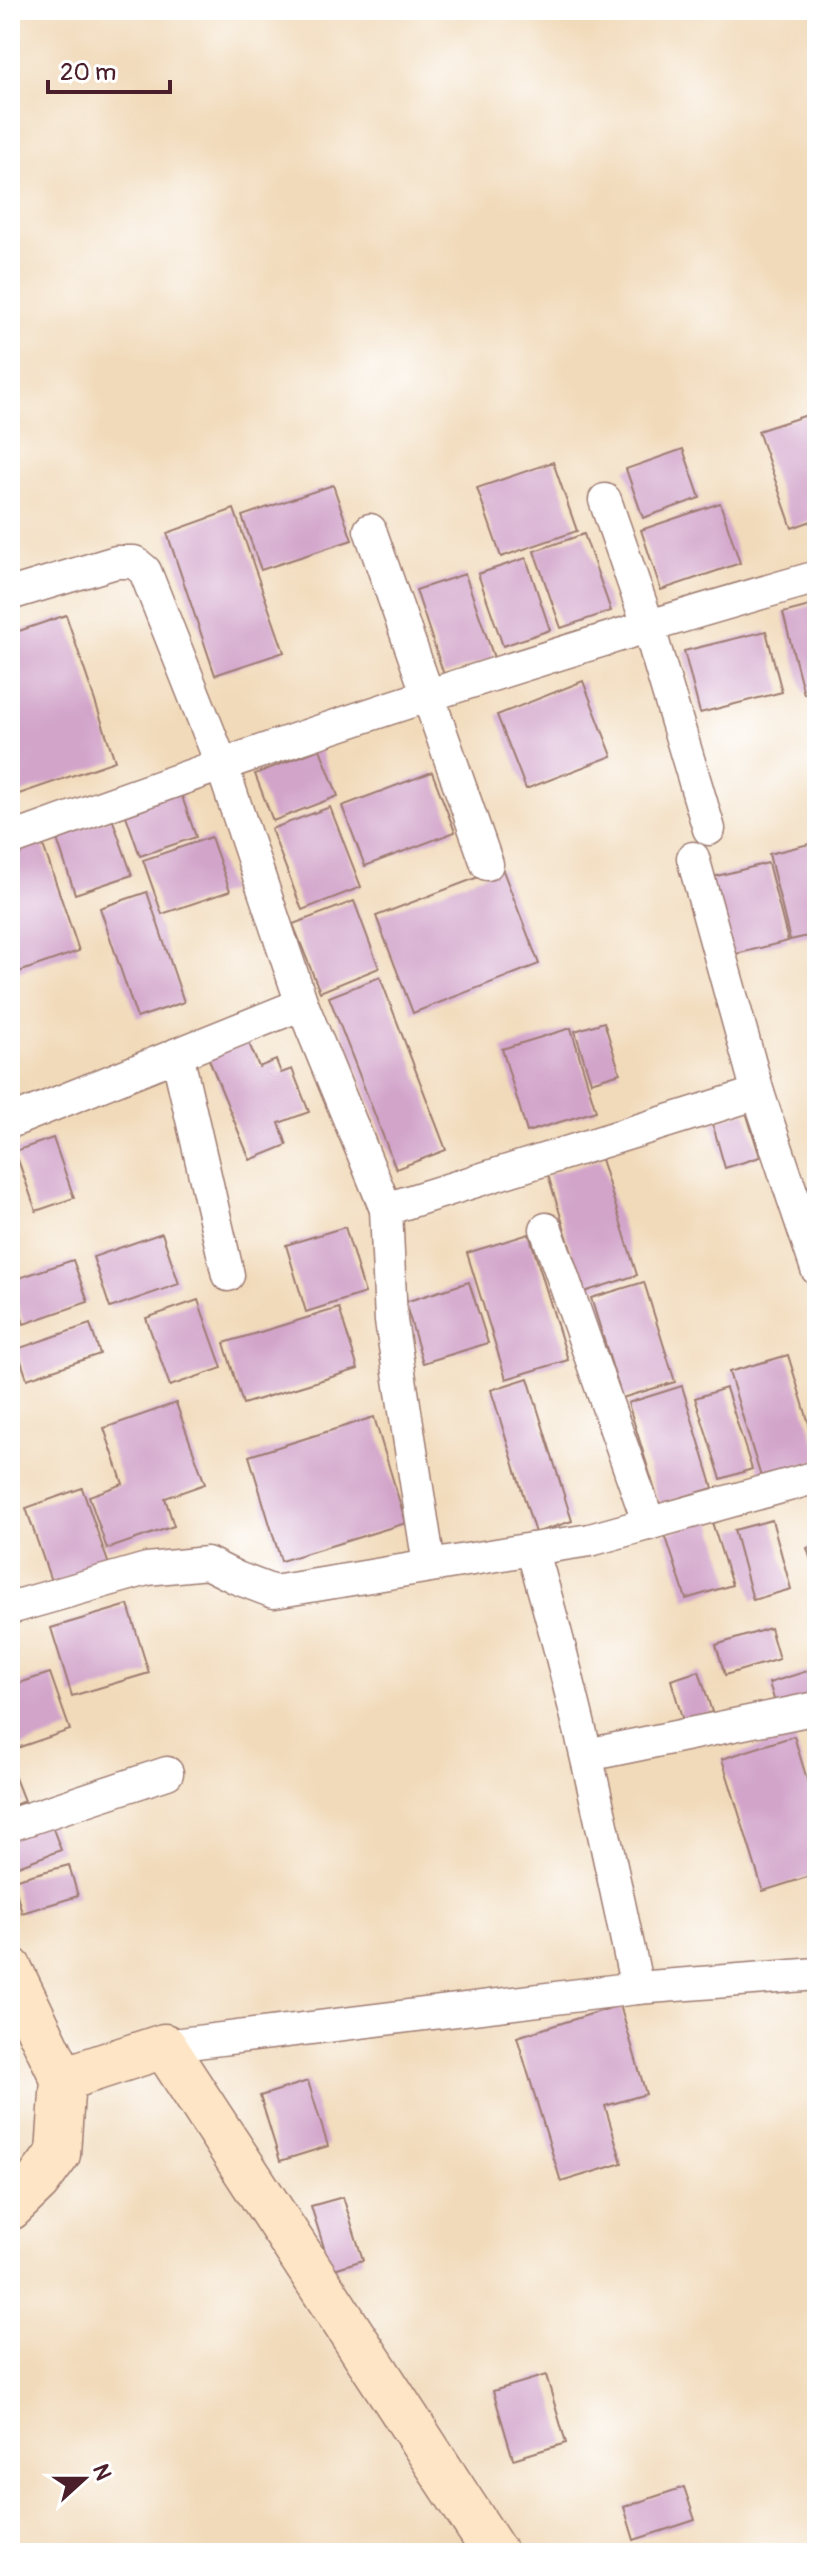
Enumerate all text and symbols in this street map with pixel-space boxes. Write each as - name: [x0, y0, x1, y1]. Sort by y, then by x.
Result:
- scale bar: [48, 44, 170, 94]
- text: 20 m: [60, 58, 116, 87]
- north arrow: [44, 2439, 124, 2519]
- text: N: [86, 2460, 118, 2484]

